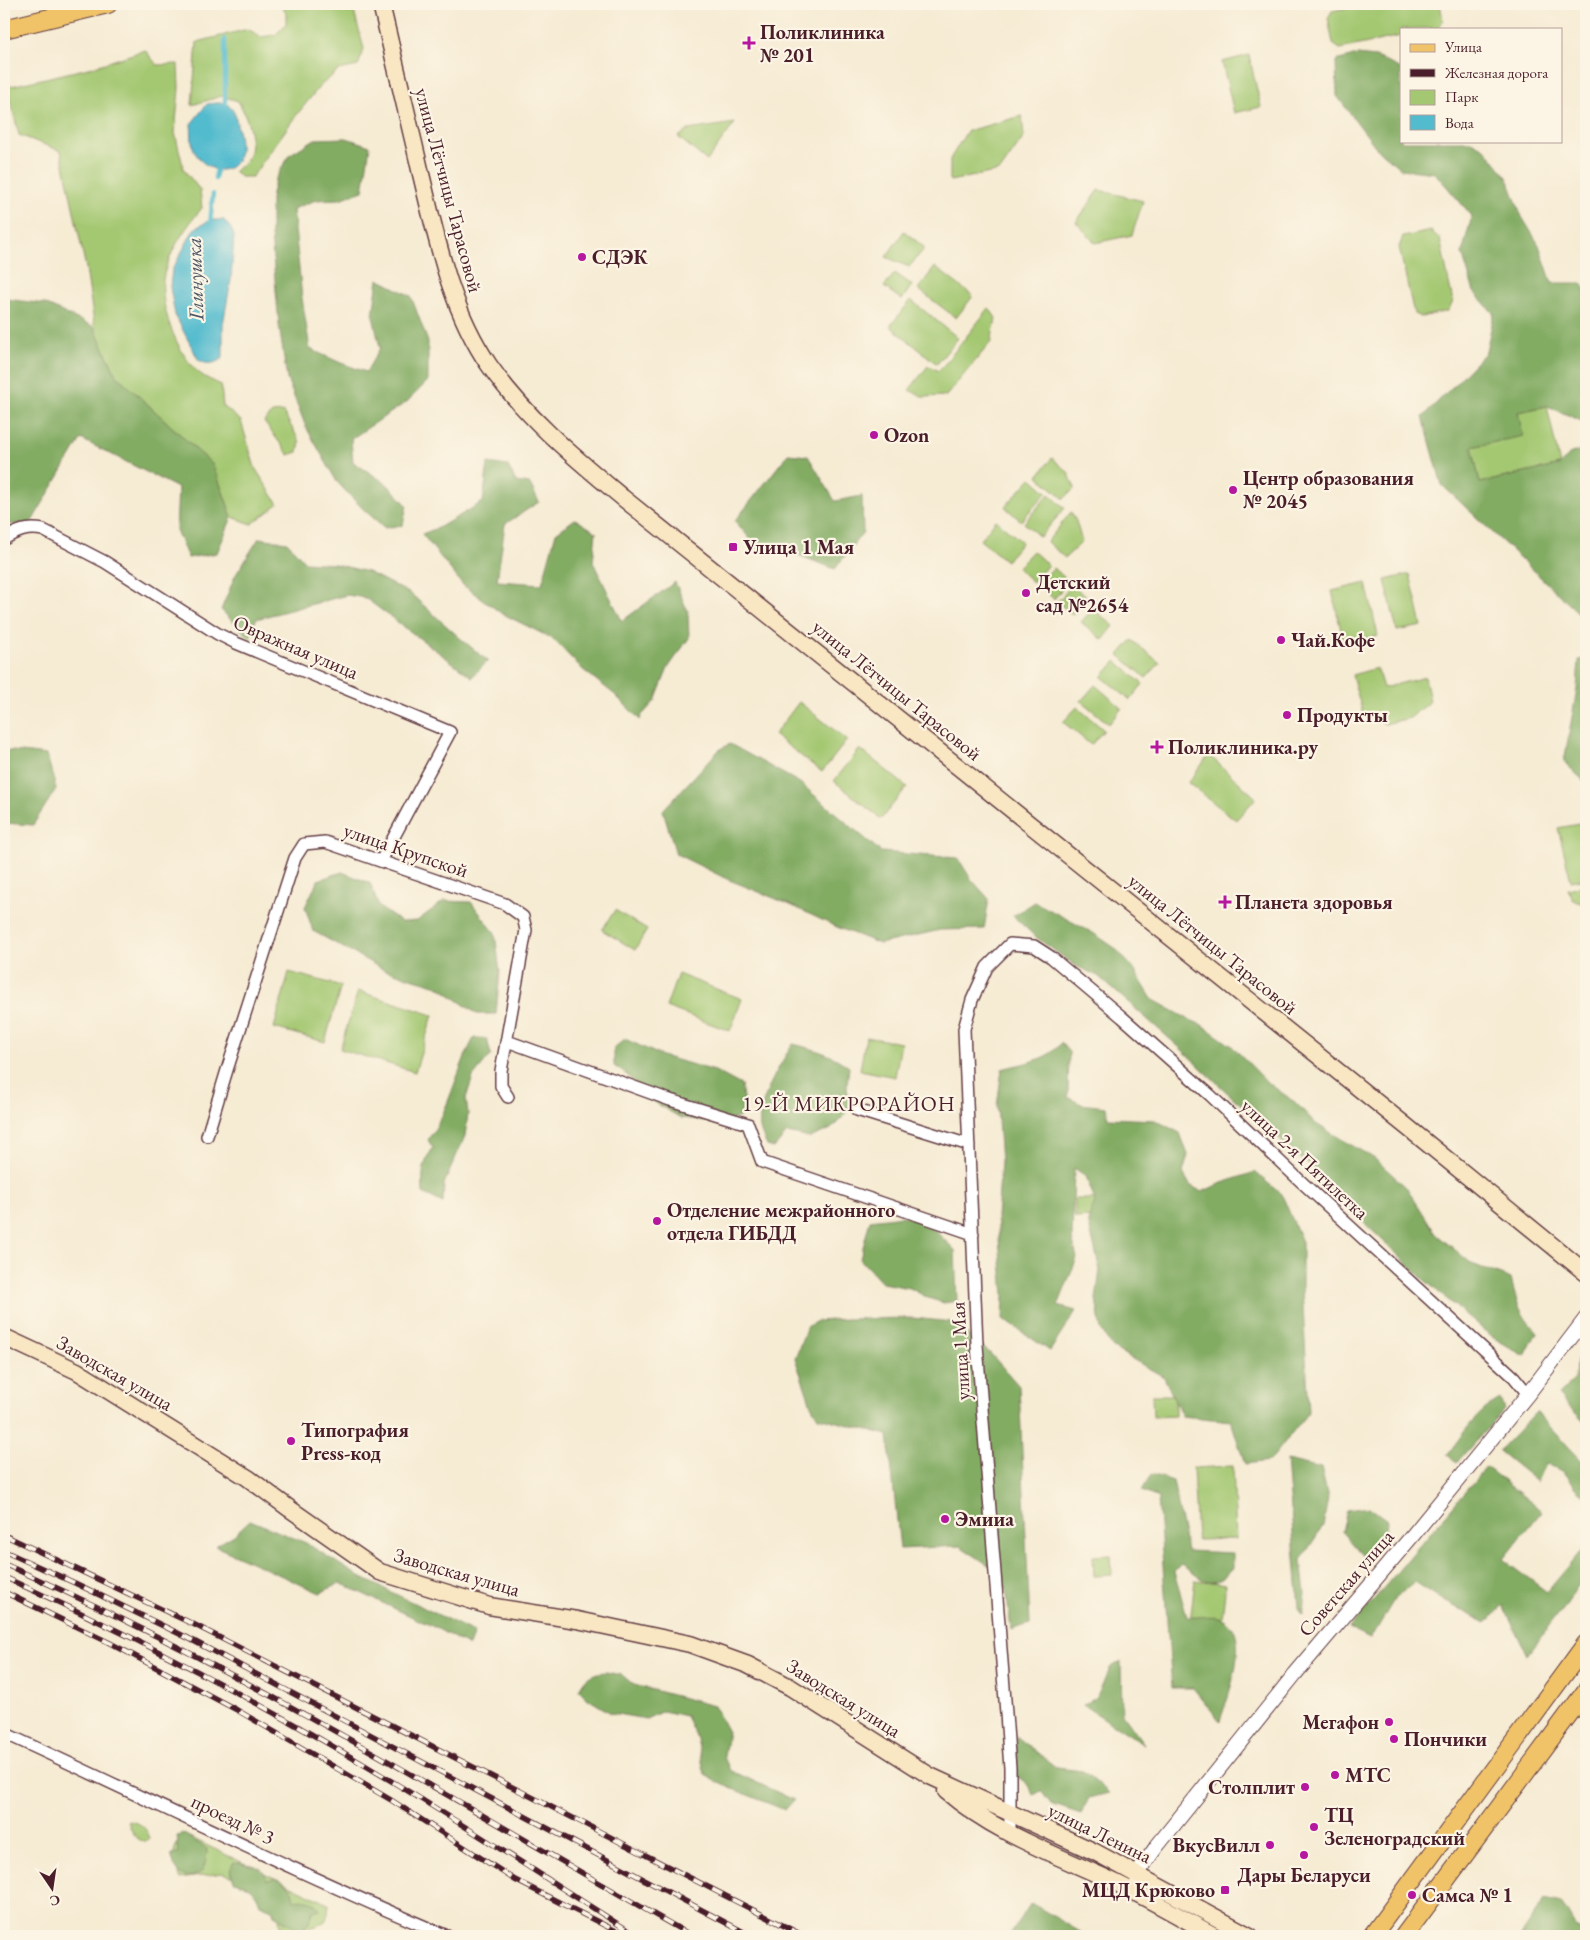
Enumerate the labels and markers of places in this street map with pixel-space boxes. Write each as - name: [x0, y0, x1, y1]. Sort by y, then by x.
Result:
- place label: Поликлиника № 201: [760, 19, 885, 68]
- marker: Поликлиника № 201: [742, 36, 756, 50]
- place label: СДЭК: [592, 244, 648, 270]
- marker: СДЭК: [576, 251, 588, 263]
- place label: Ozon: [884, 422, 929, 448]
- marker: Ozon: [868, 429, 880, 441]
- place label: Центр образования № 2045: [1243, 465, 1414, 514]
- marker: Центр образования № 2045: [1227, 484, 1239, 496]
- place label: Улица 1 Мая: [742, 534, 854, 560]
- marker: Улица 1 Мая: [727, 541, 739, 553]
- place label: Детский сад №2654: [1036, 569, 1129, 618]
- marker: Детский сад №2654: [1020, 587, 1032, 599]
- place label: Чай.Кофе: [1291, 627, 1375, 653]
- marker: Чай.Кофе: [1275, 634, 1287, 646]
- place label: Продукты: [1297, 702, 1388, 728]
- marker: Продукты: [1281, 709, 1293, 721]
- place label: Поликлиника.ру: [1168, 734, 1318, 760]
- marker: Поликлиника.ру: [1150, 740, 1164, 754]
- place label: Планета здоровья: [1235, 889, 1393, 915]
- marker: Планета здоровья: [1219, 896, 1231, 908]
- place label: Отделение межрайонного отдела ГИБДД: [667, 1197, 895, 1246]
- marker: Отделение межрайонного отдела ГИБДД: [651, 1215, 663, 1227]
- place label: Типография Press-код: [301, 1417, 409, 1466]
- marker: Типография Press-код: [285, 1435, 297, 1447]
- place label: Эмииа: [955, 1506, 1014, 1532]
- marker: Эмииа: [939, 1513, 951, 1525]
- place label: Мегафон: [1302, 1709, 1379, 1735]
- marker: Мегафон: [1383, 1716, 1395, 1728]
- place label: Пончики: [1404, 1726, 1487, 1752]
- marker: Пончики: [1388, 1733, 1400, 1745]
- place label: МТС: [1345, 1762, 1391, 1788]
- marker: МТС: [1329, 1769, 1341, 1781]
- place label: Столплит: [1208, 1774, 1295, 1800]
- marker: Столплит: [1299, 1781, 1311, 1793]
- place label: ТЦ Зеленоградский: [1324, 1802, 1465, 1851]
- marker: ТЦ Зеленоградский: [1308, 1821, 1320, 1833]
- place label: ВкусВилл: [1173, 1832, 1260, 1858]
- marker: ВкусВилл: [1264, 1839, 1276, 1851]
- marker: Дары Беларуси: [1298, 1849, 1310, 1861]
- place label: Дары Беларуси: [1237, 1862, 1371, 1888]
- place label: МЦД Крюково: [1082, 1877, 1215, 1903]
- place label: Самса № 1: [1422, 1882, 1513, 1908]
- marker: МЦД Крюково: [1219, 1884, 1231, 1896]
- marker: Самса № 1: [1406, 1889, 1418, 1901]

